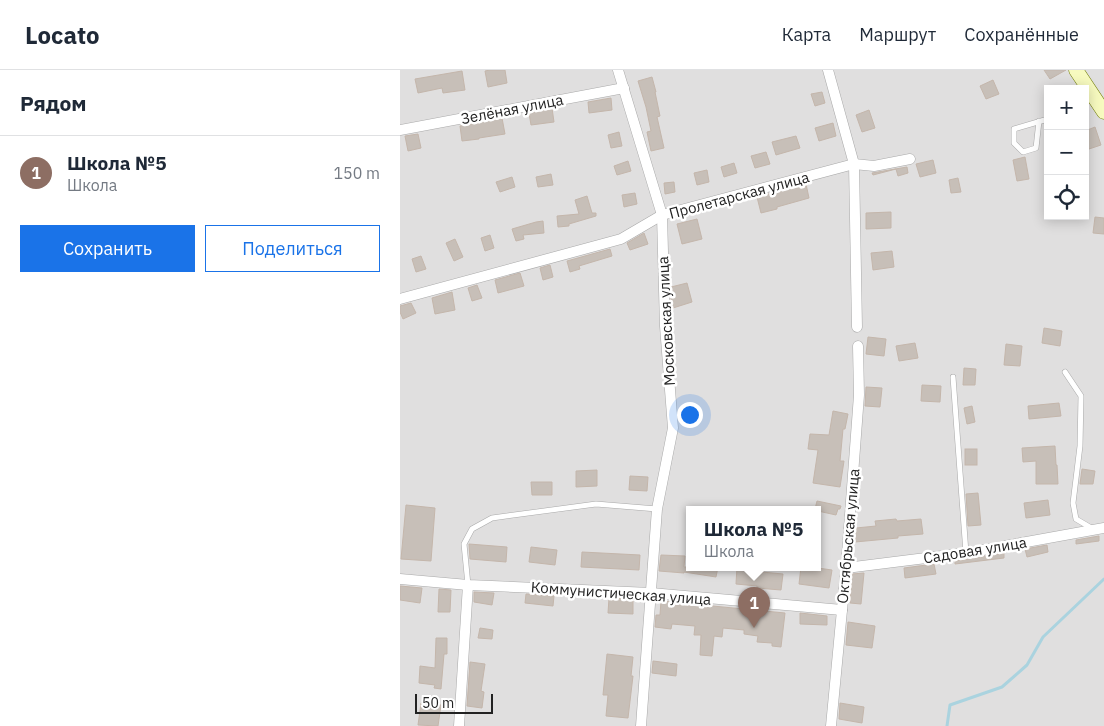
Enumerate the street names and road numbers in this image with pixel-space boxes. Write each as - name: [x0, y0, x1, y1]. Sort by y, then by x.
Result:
- street label: Зелёная улица: [459, 90, 565, 128]
- street label: Пролетарская улица: [667, 167, 811, 223]
- street label: Московская улица: [653, 256, 679, 386]
- street label: Октябрьская улица: [833, 468, 863, 604]
- street label: Садовая улица: [922, 532, 1028, 568]
- street label: Коммунистическая улица: [530, 577, 712, 609]

